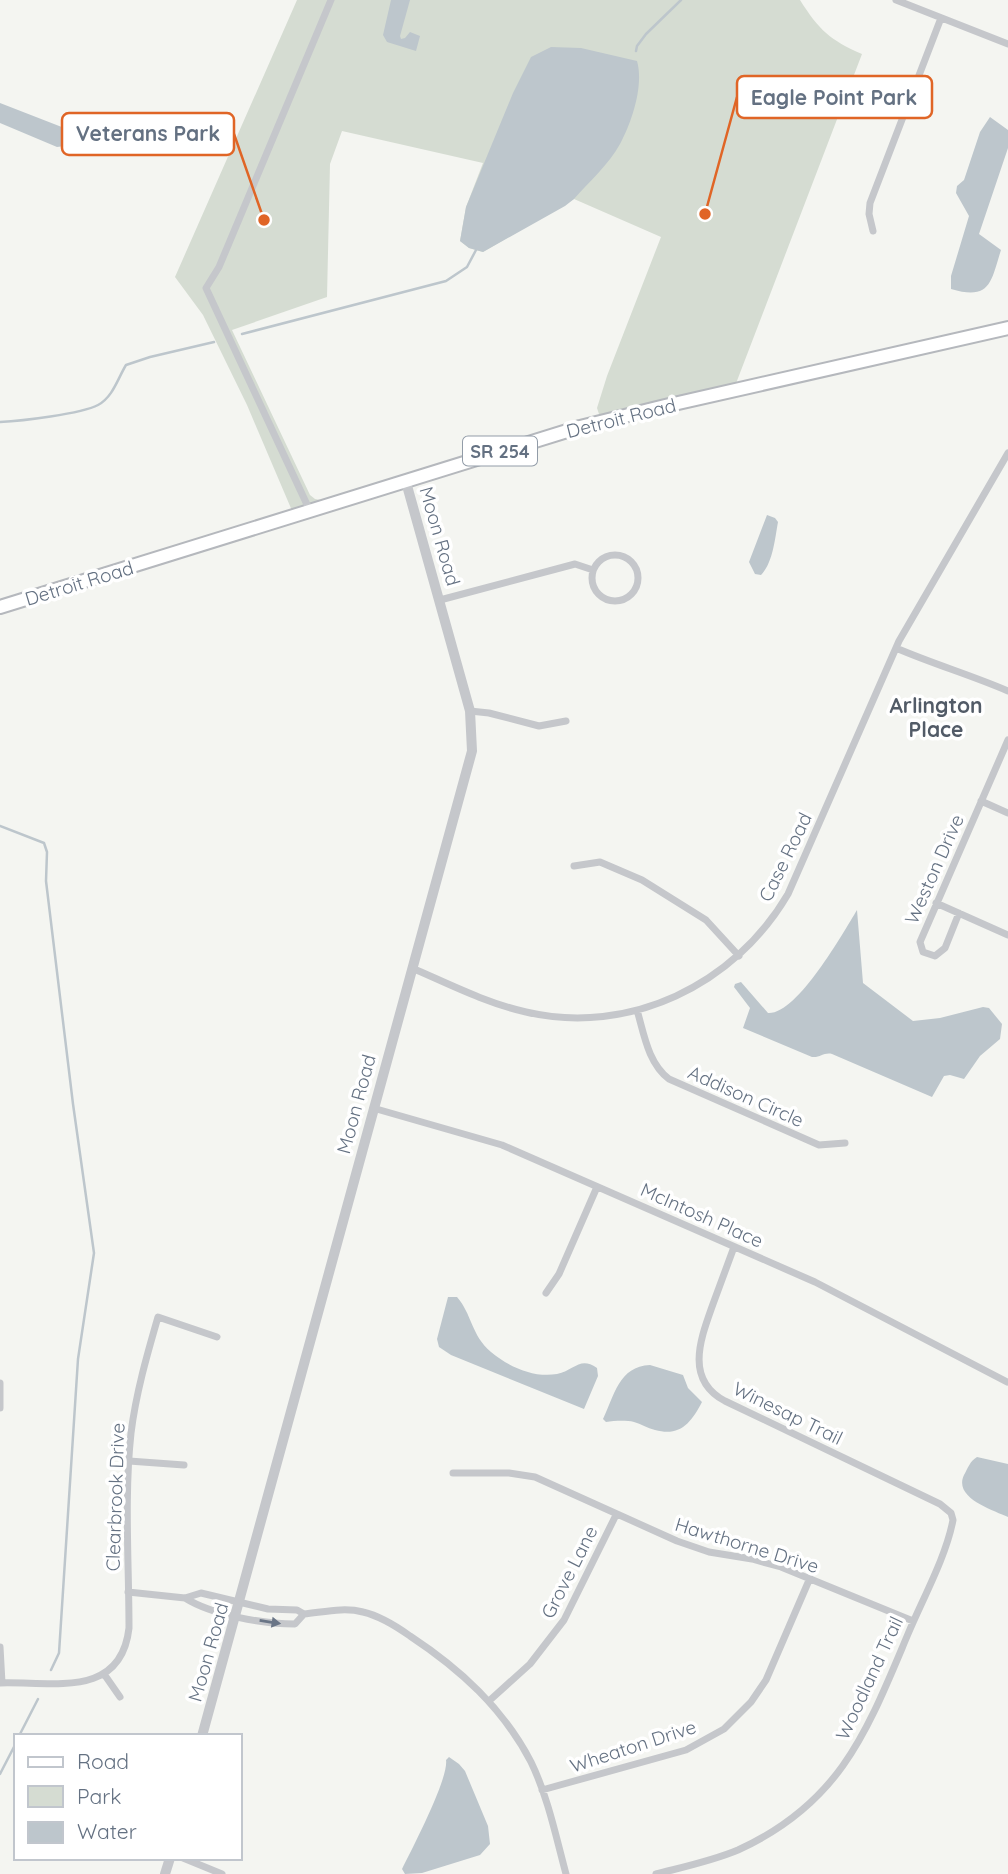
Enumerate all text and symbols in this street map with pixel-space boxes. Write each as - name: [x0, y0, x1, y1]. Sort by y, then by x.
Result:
- callout: Eagle Point Park: [737, 76, 932, 118]
- text: Eagle Point Park: [751, 84, 917, 110]
- callout: Veterans Park: [62, 113, 234, 155]
- text: Veterans Park: [76, 120, 220, 146]
- street label: Detroit Road: [564, 393, 678, 443]
- road number: SR 254: [463, 436, 537, 466]
- street label: Moon Road: [414, 484, 466, 588]
- street label: Detroit Road: [22, 555, 136, 611]
- district label: Arlington Place: [889, 692, 983, 742]
- street label: Case Road: [753, 809, 817, 905]
- street label: Weston Drive: [899, 810, 969, 928]
- street label: Moon Road: [331, 1052, 381, 1156]
- street label: Addison Circle: [684, 1060, 808, 1132]
- street label: McIntosh Place: [637, 1177, 767, 1253]
- street label: Winesap Trail: [729, 1376, 847, 1450]
- street label: Clearbrook Drive: [100, 1422, 130, 1572]
- street label: Hawthorne Drive: [672, 1512, 822, 1578]
- street label: Grove Lane: [535, 1522, 603, 1622]
- street label: Moon Road: [182, 1600, 234, 1704]
- street label: Woodland Trail: [830, 1612, 908, 1744]
- one-way arrow: [259, 1617, 281, 1628]
- street label: Wheaton Drive: [567, 1714, 699, 1778]
- legend: [14, 1734, 242, 1860]
- text: Road: [77, 1748, 129, 1774]
- text: Park: [77, 1783, 121, 1809]
- text: Water: [77, 1818, 137, 1844]

